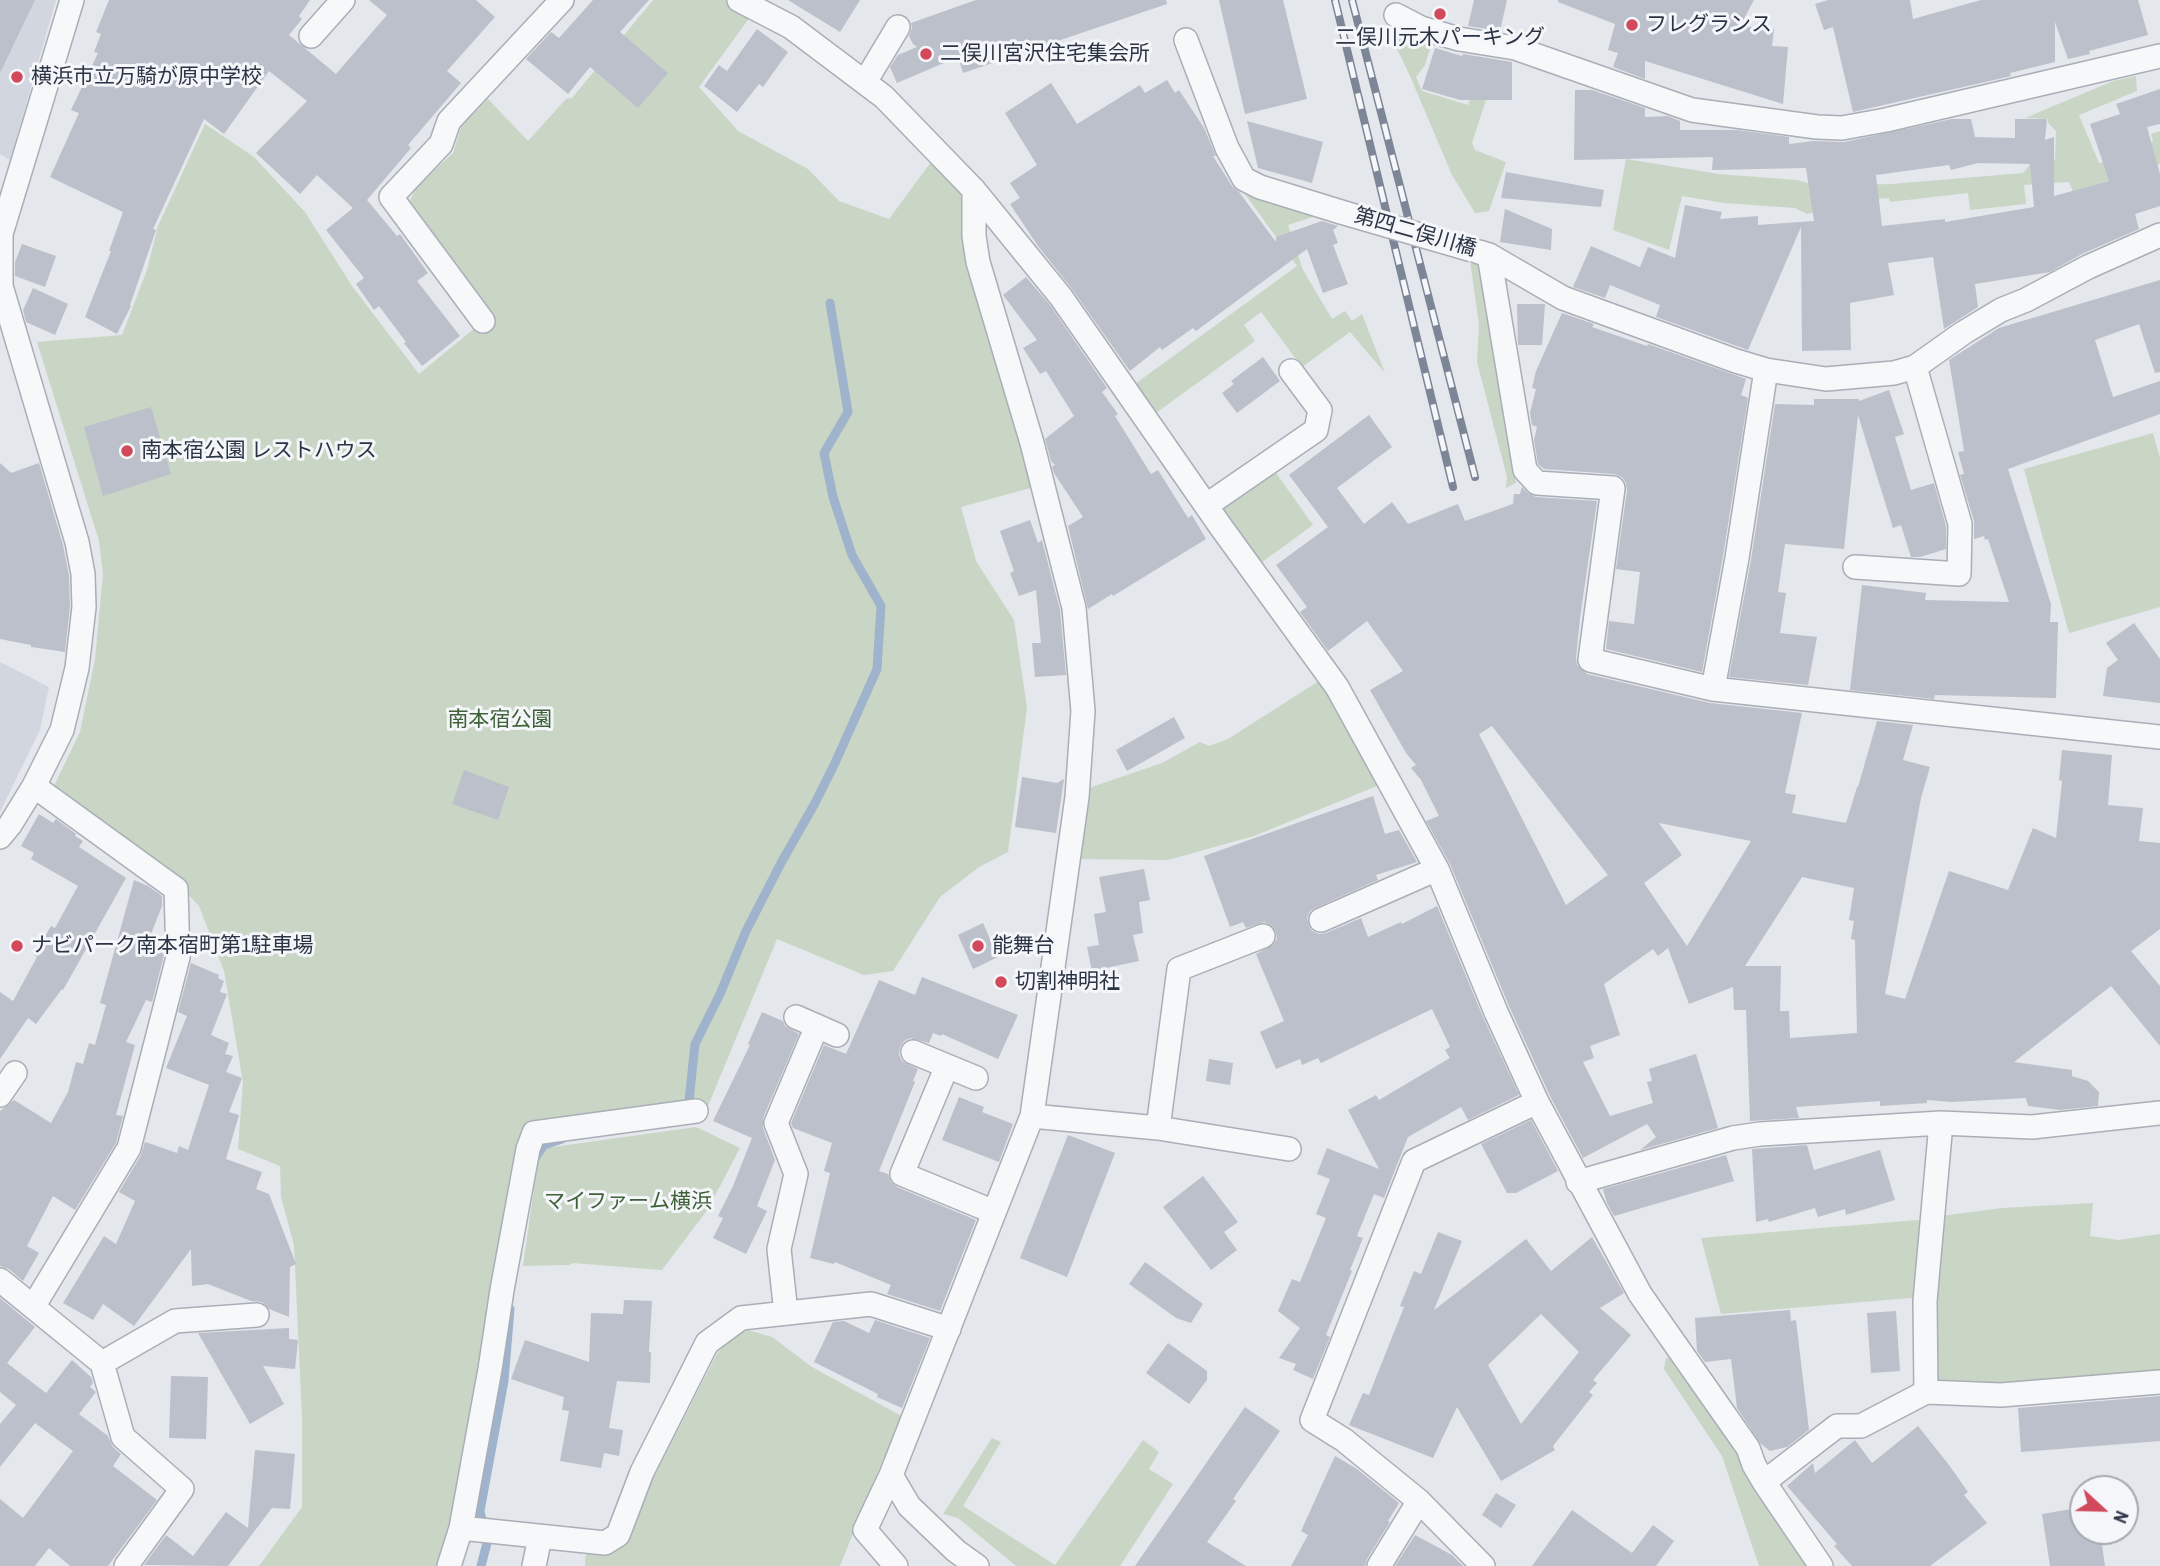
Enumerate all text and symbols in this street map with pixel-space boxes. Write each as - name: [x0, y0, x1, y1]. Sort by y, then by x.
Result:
- marker: 二俣川元木パーキング: [1432, 6, 1448, 22]
- place label: フレグランス: [1646, 12, 1772, 38]
- marker: フレグランス: [1624, 17, 1640, 33]
- place label: 二俣川元木パーキング: [1335, 25, 1545, 51]
- place label: 二俣川宮沢住宅集会所: [940, 41, 1150, 67]
- marker: 二俣川宮沢住宅集会所: [918, 46, 934, 62]
- place label: 横浜市立万騎が原中学校: [31, 64, 262, 90]
- marker: 横浜市立万騎が原中学校: [9, 69, 25, 85]
- street label: 第四二俣川橋: [1351, 204, 1479, 262]
- place label: 南本宿公園 レストハウス: [141, 438, 377, 464]
- marker: 南本宿公園 レストハウス: [119, 443, 135, 459]
- park label: 南本宿公園: [448, 707, 552, 733]
- place label: ナビパーク南本宿町第1駐車場: [31, 933, 314, 959]
- place label: 能舞台: [992, 933, 1055, 959]
- marker: ナビパーク南本宿町第1駐車場: [9, 938, 25, 954]
- marker: 能舞台: [970, 938, 986, 954]
- place label: 切割神明社: [1015, 969, 1120, 995]
- marker: 切割神明社: [993, 974, 1009, 990]
- park label: マイファーム横浜: [544, 1189, 712, 1215]
- north arrow: [2069, 1475, 2139, 1545]
- text: N: [2107, 1507, 2136, 1527]

